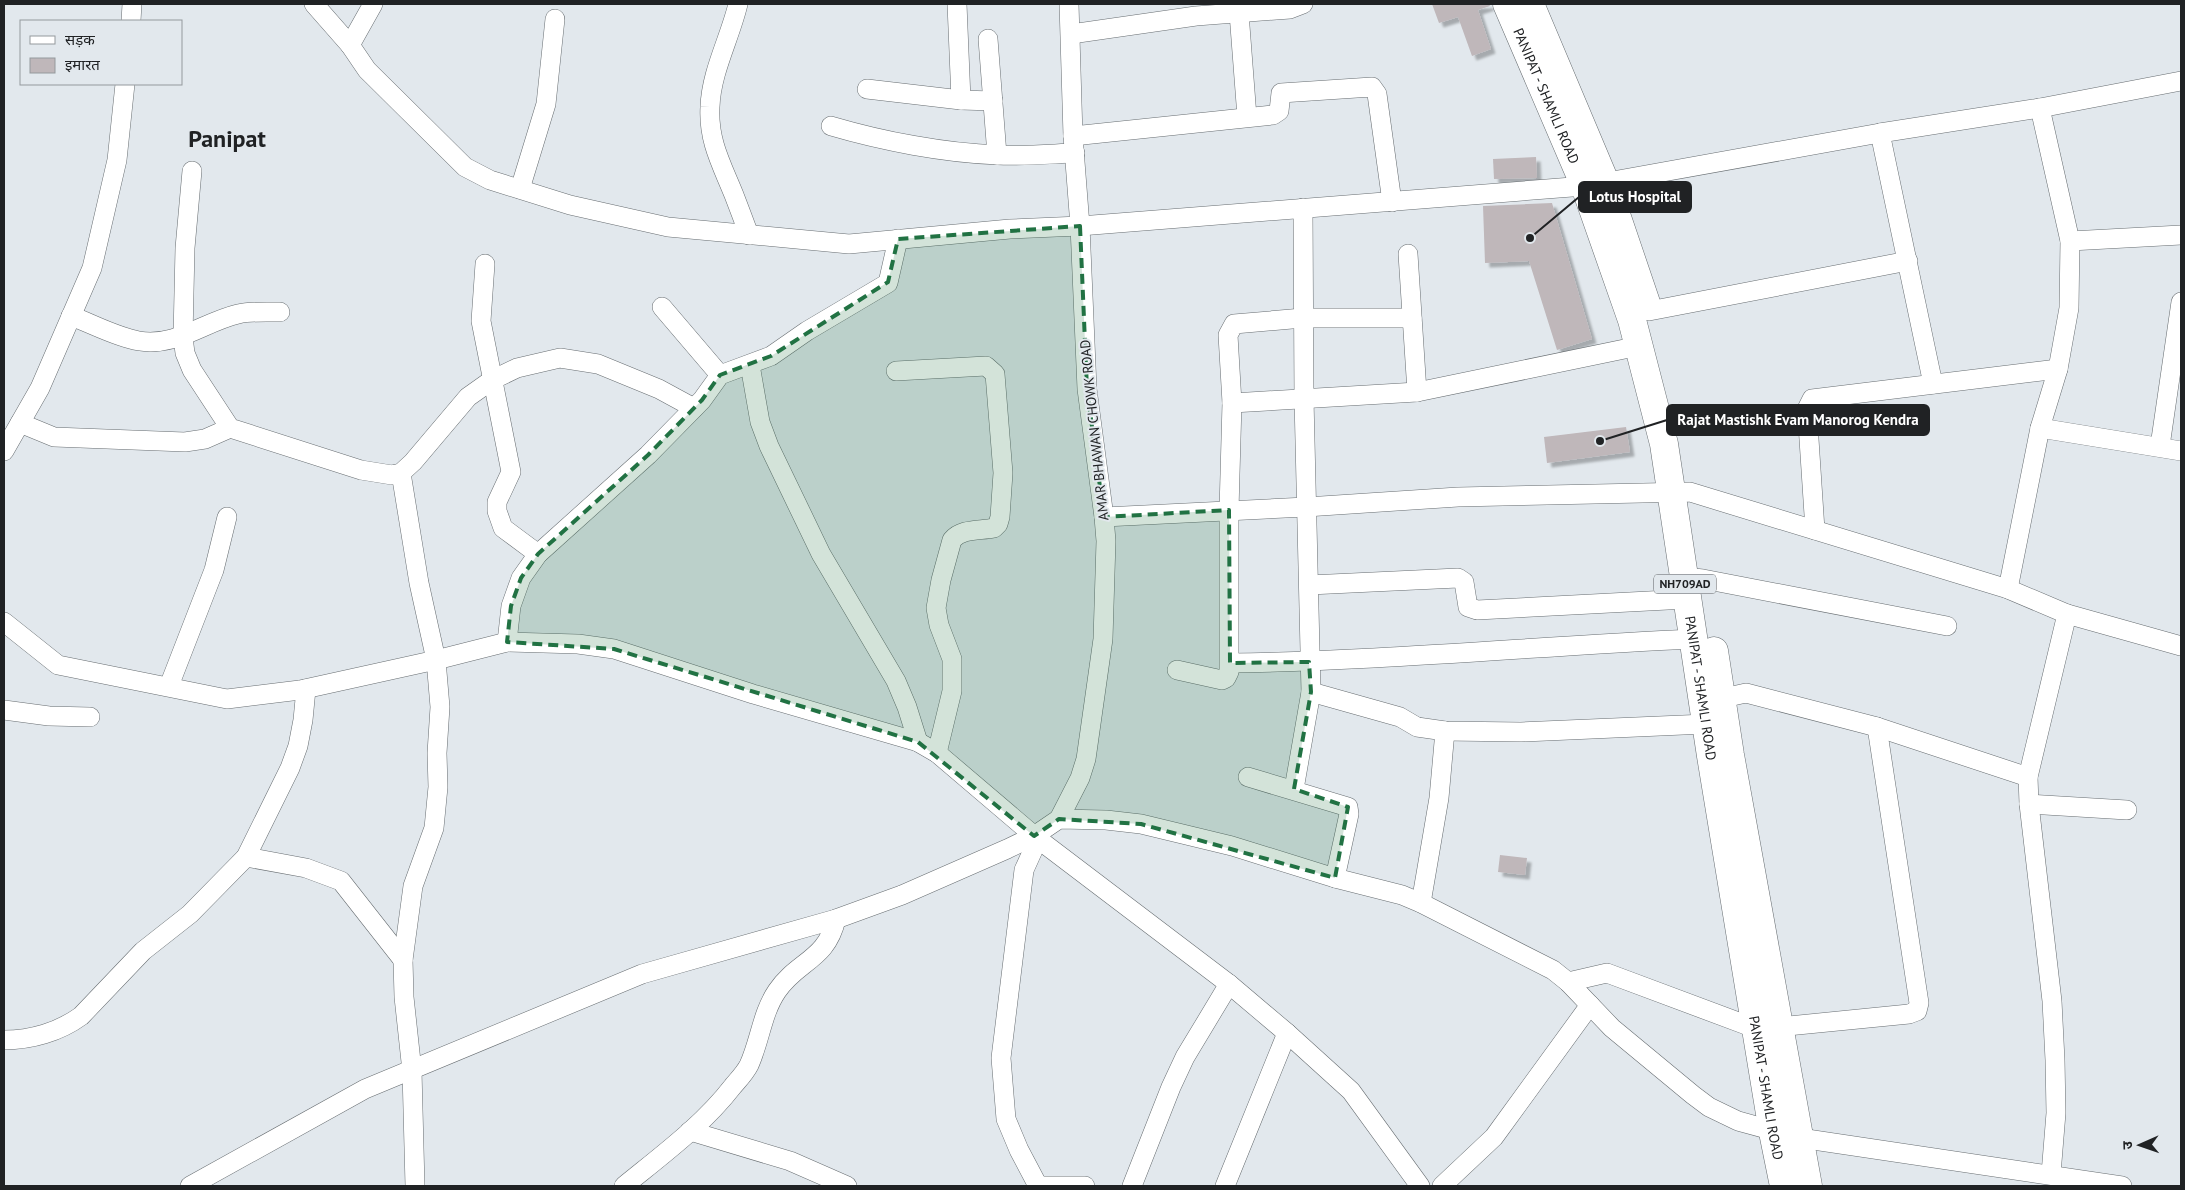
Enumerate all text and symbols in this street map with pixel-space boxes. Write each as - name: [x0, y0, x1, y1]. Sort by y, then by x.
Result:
- legend: [20, 20, 182, 85]
- street label: PANIPAT - SHAMLI ROAD: [1509, 25, 1583, 167]
- text: सड़क: [65, 30, 95, 49]
- text: इमारत: [65, 55, 100, 74]
- district label: Panipat: [188, 123, 266, 154]
- callout: Lotus Hospital: [1579, 182, 1691, 212]
- text: Lotus Hospital: [1589, 187, 1682, 206]
- street label: AMAR BHAWAN CHOWK ROAD: [1076, 339, 1112, 521]
- callout: Rajat Mastishk Evam Manorog Kendra: [1667, 405, 1929, 435]
- text: Rajat Mastishk Evam Manorog Kendra: [1677, 410, 1919, 429]
- road number: NH709AD: [1654, 574, 1716, 594]
- street label: PANIPAT - SHAMLI ROAD: [1681, 615, 1721, 762]
- street label: PANIPAT - SHAMLI ROAD: [1745, 1014, 1787, 1162]
- north arrow: [2115, 1120, 2165, 1170]
- text: उ: [2118, 1140, 2136, 1150]

